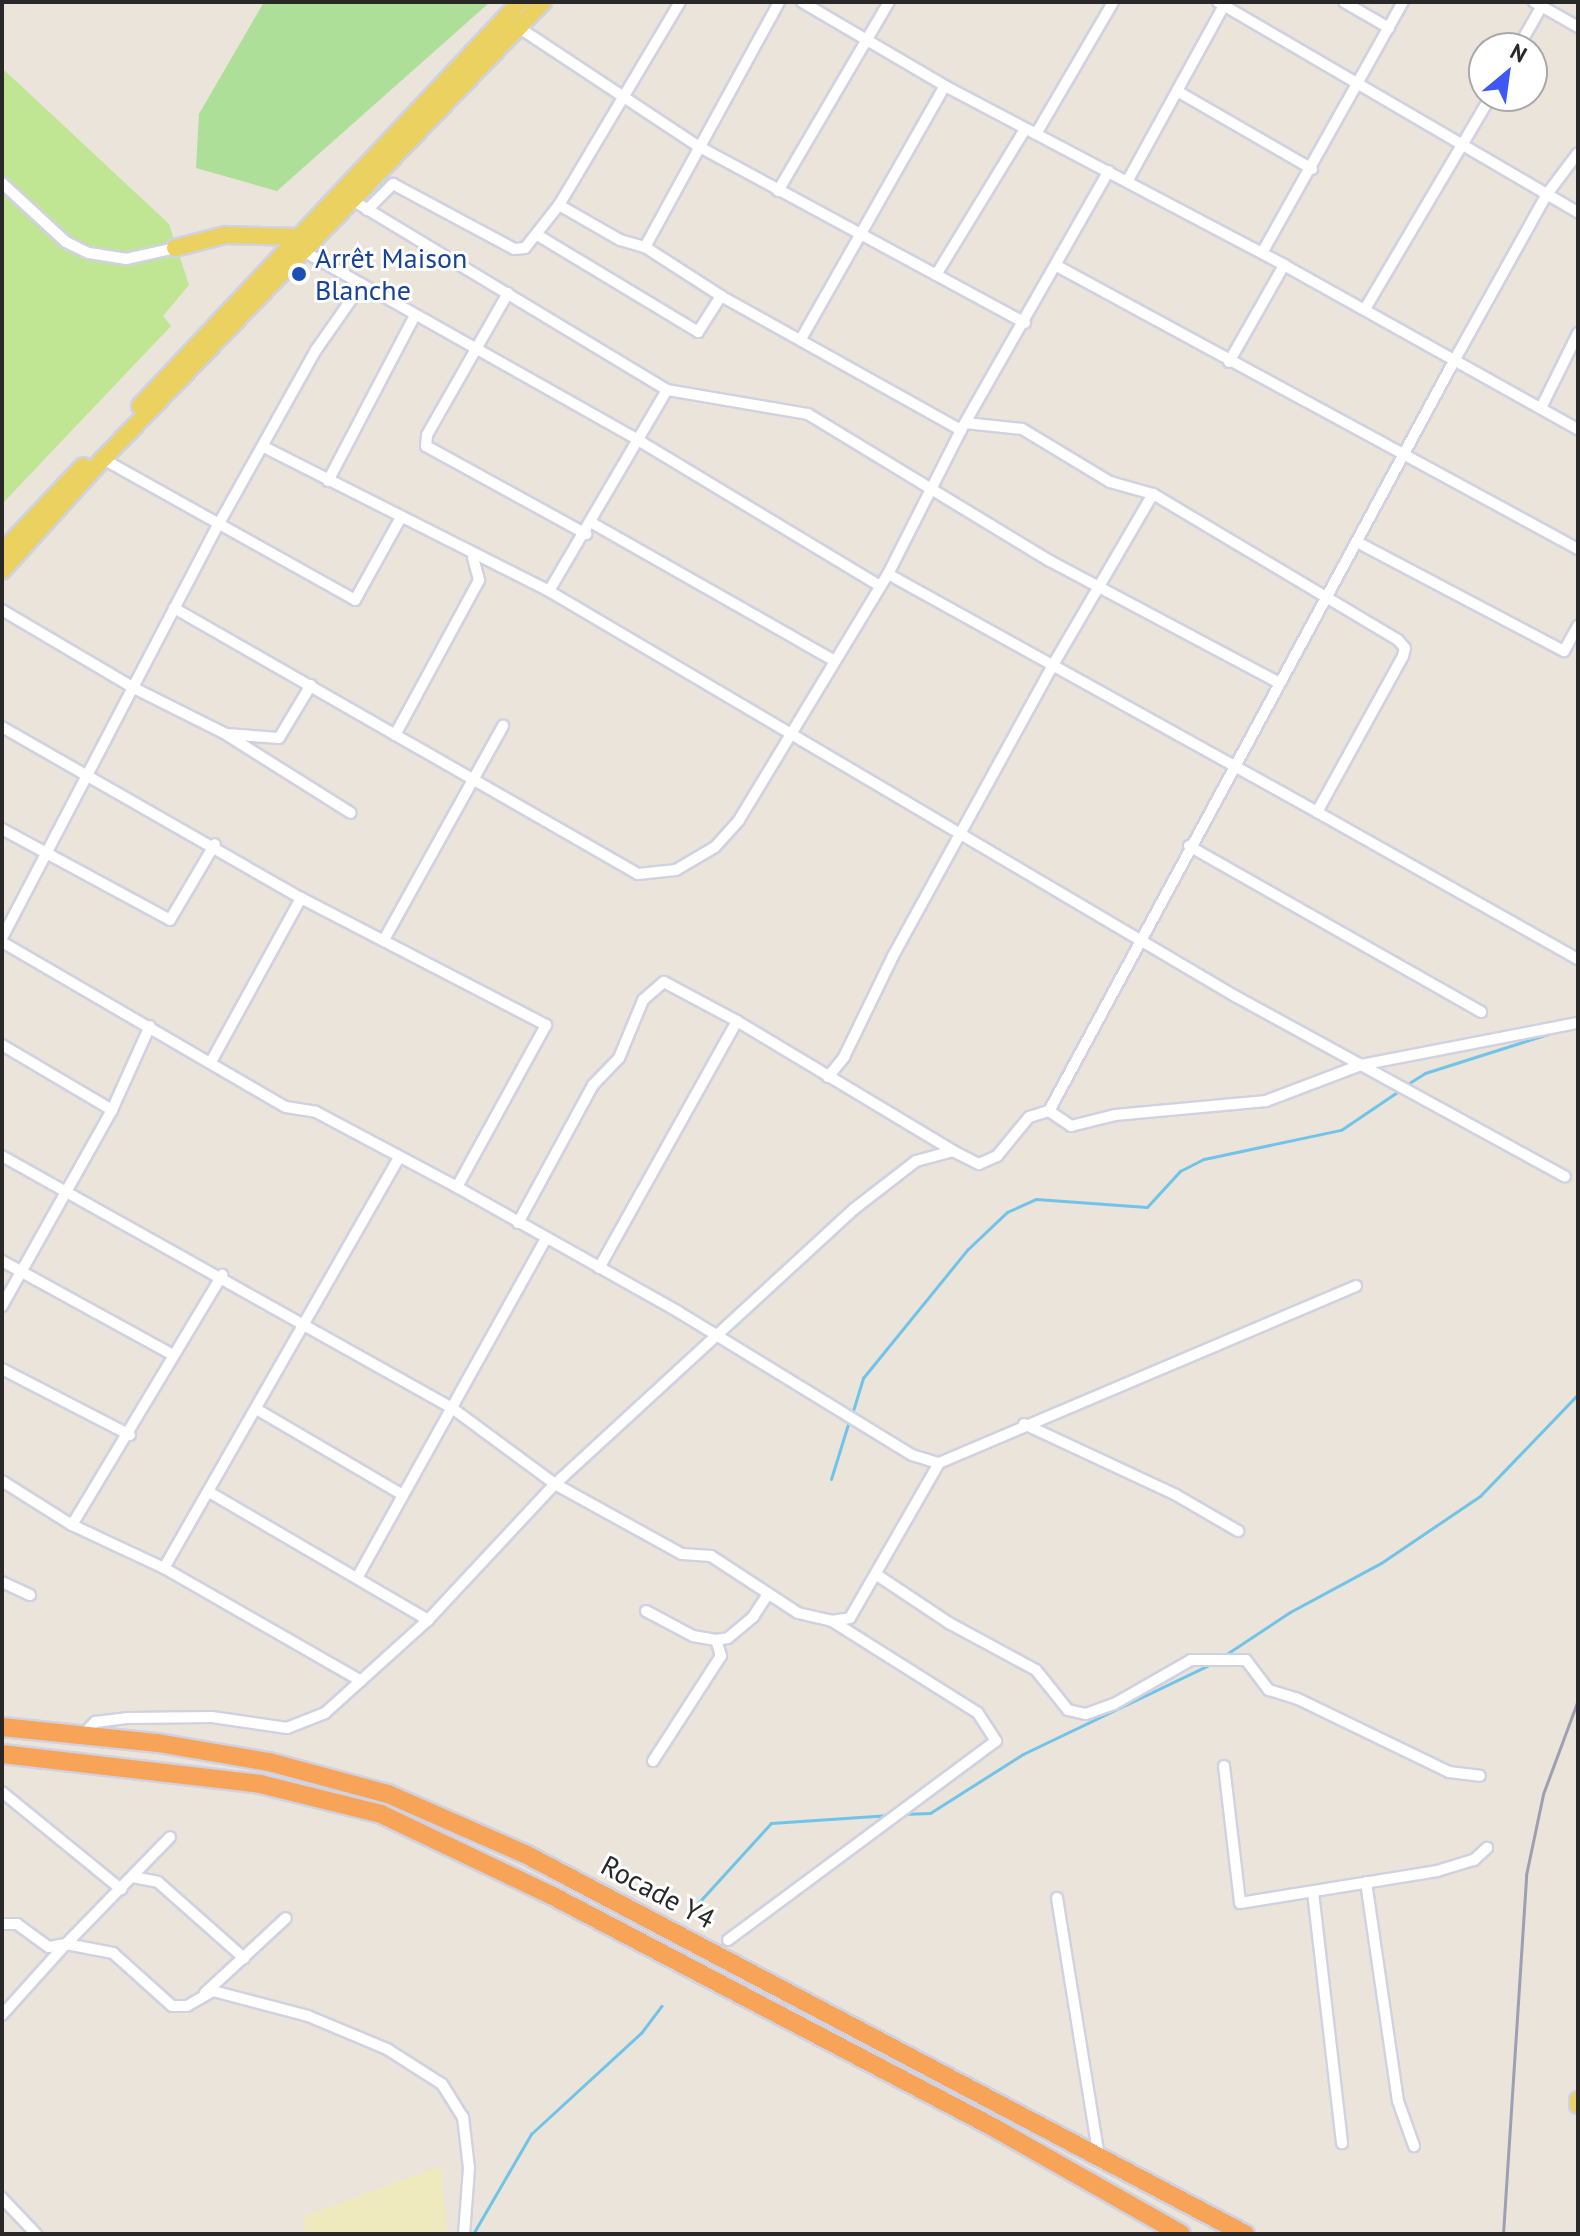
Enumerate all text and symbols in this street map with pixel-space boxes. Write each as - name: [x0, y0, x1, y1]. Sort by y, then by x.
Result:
- north arrow: [1468, 32, 1548, 112]
- text: N: [1506, 37, 1532, 69]
- place label: Arrêt Maison Blanche: [315, 241, 467, 307]
- marker: Arrêt Maison Blanche: [290, 265, 308, 283]
- street label: Rocade Y4: [595, 1848, 721, 1936]

